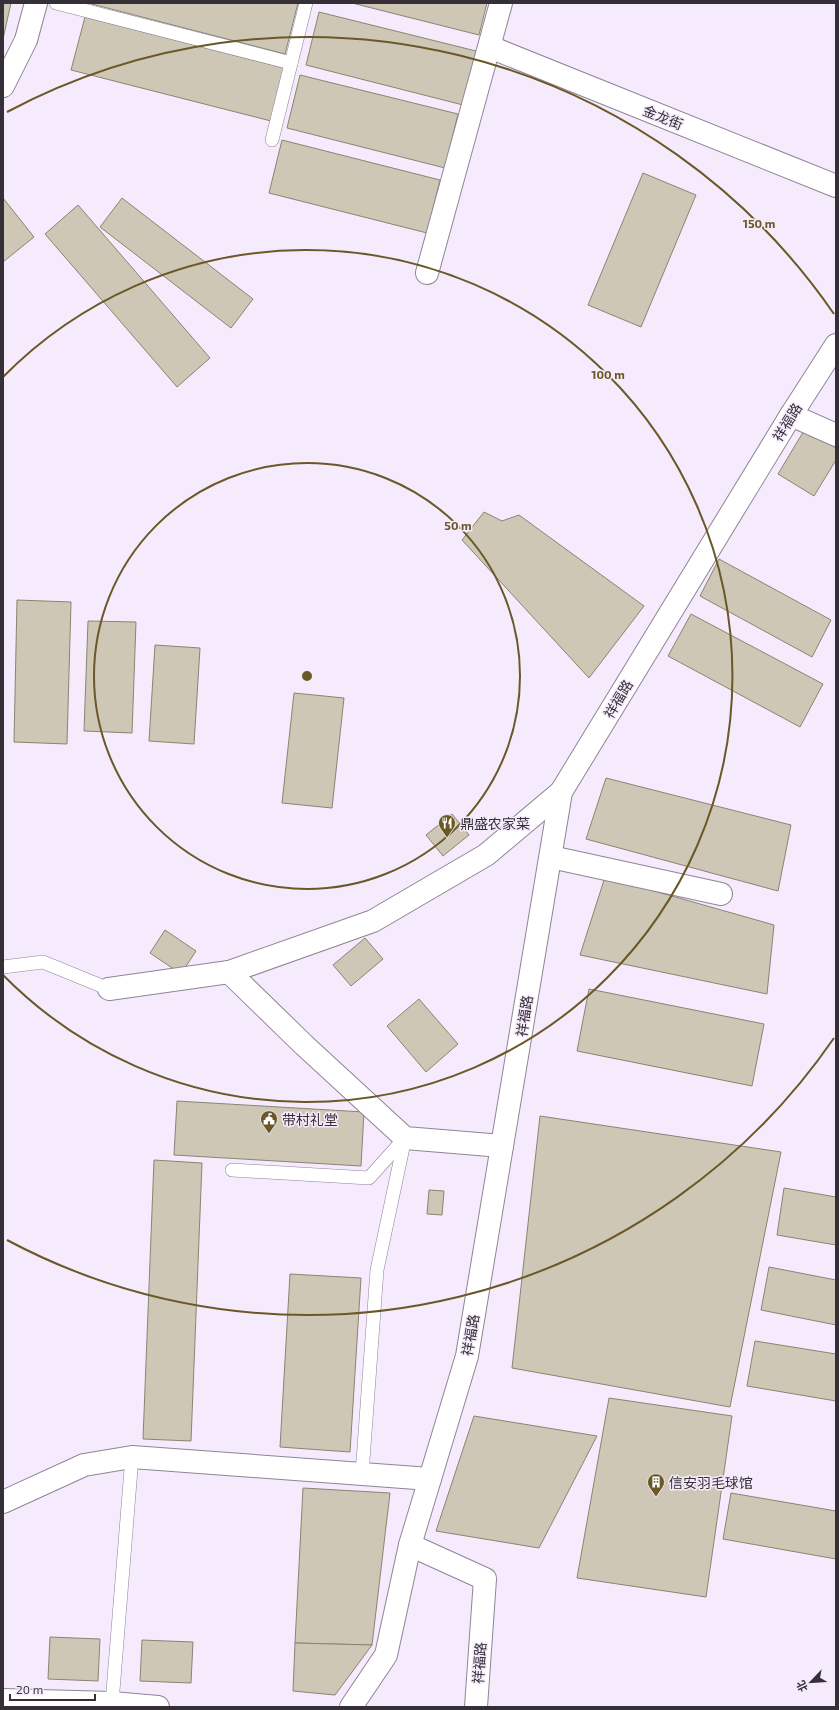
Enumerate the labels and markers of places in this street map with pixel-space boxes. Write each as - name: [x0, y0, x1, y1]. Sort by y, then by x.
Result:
- centre of rings: [300, 669, 314, 683]
- restaurant icon: 鼎盛农家菜: [437, 813, 457, 838]
- place label: 鼎盛农家菜: [460, 815, 530, 832]
- public building icon: 带村礼堂: [259, 1109, 279, 1134]
- place label: 带村礼堂: [282, 1111, 338, 1128]
- building icon: 信安羽毛球馆: [646, 1472, 666, 1497]
- place label: 信安羽毛球馆: [669, 1474, 753, 1491]

